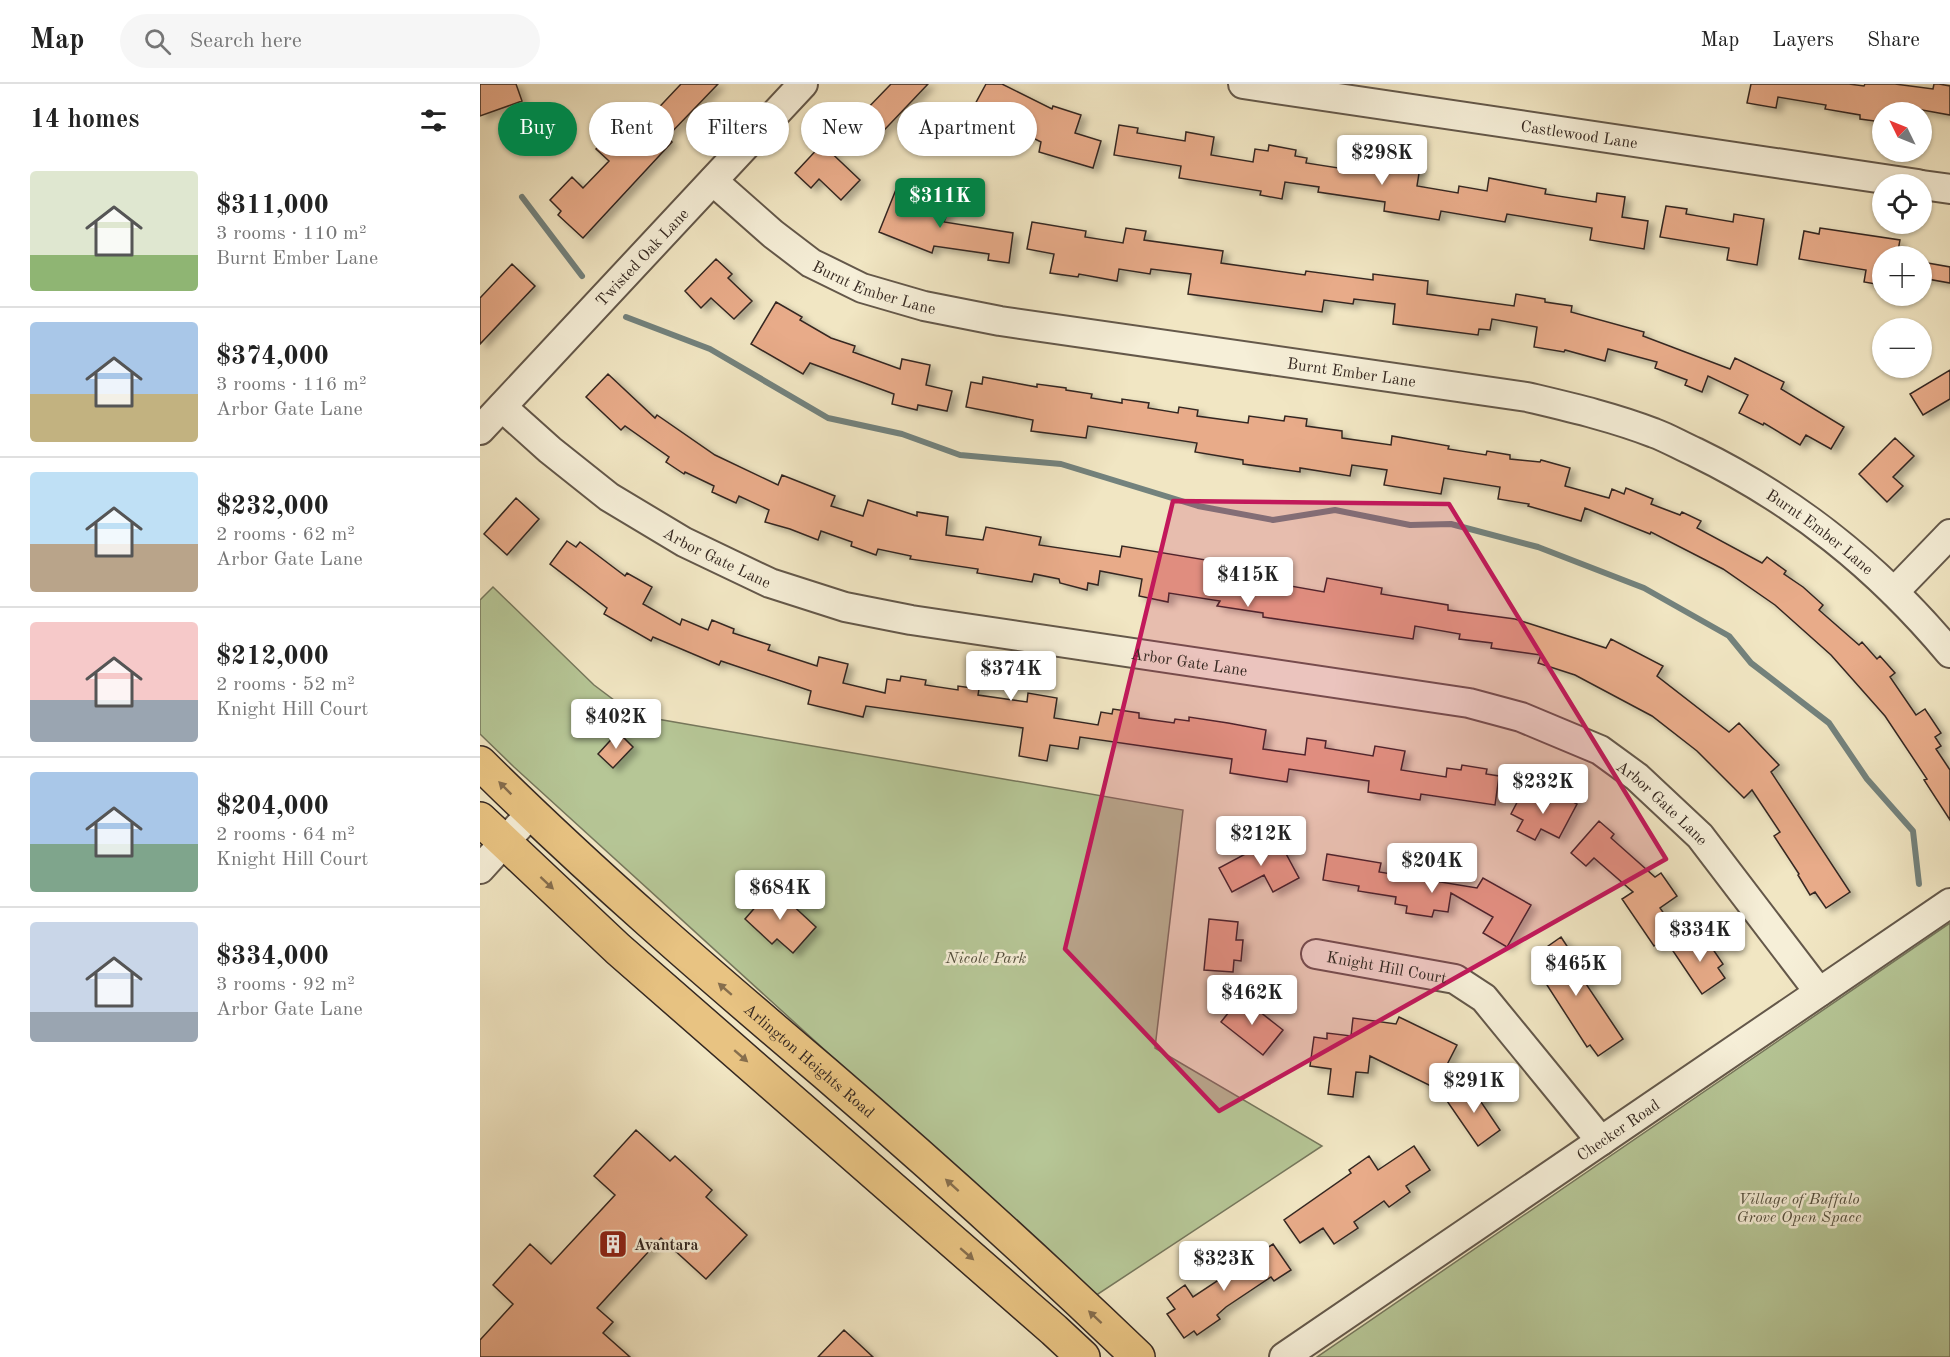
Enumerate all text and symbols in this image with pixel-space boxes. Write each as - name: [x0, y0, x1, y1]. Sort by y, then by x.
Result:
- search box: [120, 14, 540, 68]
- icon: search: [141, 25, 174, 58]
- text: Map: [30, 27, 84, 55]
- text: Search here: [189, 30, 302, 52]
- text: Map: [1700, 30, 1739, 51]
- text: Layers: [1772, 30, 1834, 51]
- text: Share: [1867, 30, 1920, 51]
- chip: Buy: [498, 102, 577, 156]
- chip: Rent: [589, 102, 674, 156]
- chip: Filters: [686, 102, 789, 156]
- chip: New: [801, 102, 885, 156]
- chip: Apartment: [897, 102, 1037, 156]
- north arrow: [1872, 102, 1932, 162]
- map controls: [1872, 102, 1932, 378]
- icon: filters: [417, 104, 450, 137]
- text: 14 homes: [30, 107, 139, 133]
- street label: Castlewood Lane: [1520, 119, 1639, 152]
- pin: $298K: [1340, 135, 1424, 186]
- text: $298K: [1351, 144, 1413, 164]
- button: locate: [1872, 174, 1932, 234]
- pin: $311K: [898, 178, 982, 229]
- text: $311K: [909, 187, 971, 207]
- text: $311,000: [216, 193, 329, 219]
- icon: home: [78, 195, 150, 267]
- street label: Twisted Oak Lane: [594, 206, 693, 310]
- text: 3 rooms · 110 m²: [216, 224, 366, 244]
- button: +: [1872, 246, 1932, 306]
- text: Burnt Ember Lane: [216, 249, 378, 269]
- street label: Burnt Ember Lane: [809, 259, 937, 318]
- button: −: [1872, 318, 1932, 378]
- text: $374,000: [216, 344, 329, 370]
- icon: home: [78, 346, 150, 418]
- street label: Burnt Ember Lane: [1286, 357, 1417, 391]
- text: 3 rooms · 116 m²: [216, 375, 366, 395]
- text: Arbor Gate Lane: [216, 400, 363, 420]
- street label: Burnt Ember Lane: [1763, 487, 1875, 578]
- text: $232,000: [216, 494, 329, 520]
- icon: home: [78, 496, 150, 568]
- text: 2 rooms · 62 m²: [216, 525, 355, 545]
- street label: Arbor Gate Lane: [660, 525, 773, 592]
- text: Arbor Gate Lane: [216, 550, 363, 570]
- pin: $415K: [1206, 557, 1290, 608]
- text: $415K: [1217, 566, 1279, 586]
- text: $212,000: [216, 644, 329, 670]
- icon: home: [78, 646, 150, 718]
- street label: Arbor Gate Lane: [1130, 647, 1248, 680]
- pin: $374K: [969, 651, 1053, 702]
- text: $374K: [980, 660, 1042, 680]
- text: 2 rooms · 52 m²: [216, 675, 355, 695]
- pin: $402K: [574, 699, 658, 750]
- text: Knight Hill Court: [216, 700, 368, 720]
- text: $402K: [585, 708, 647, 728]
- street label: Arbor Gate Lane: [1613, 759, 1710, 849]
- pin: $232K: [1501, 764, 1585, 815]
- text: $232K: [1512, 773, 1574, 793]
- one-way arrow: [499, 782, 513, 796]
- text: $204,000: [216, 794, 329, 820]
- icon: home: [78, 796, 150, 868]
- pin: $212K: [1219, 816, 1303, 867]
- text: 2 rooms · 64 m²: [216, 825, 355, 845]
- text: $212K: [1230, 825, 1292, 845]
- pin: $204K: [1390, 843, 1474, 894]
- text: Knight Hill Court: [216, 850, 368, 870]
- text: $204K: [1401, 852, 1463, 872]
- pin: $684K: [738, 870, 822, 921]
- one-way arrow: [540, 876, 555, 890]
- text: $684K: [749, 879, 811, 899]
- pin: $334K: [1658, 912, 1742, 963]
- text: $334K: [1669, 921, 1731, 941]
- text: $334,000: [216, 944, 329, 970]
- icon: home: [78, 946, 150, 1018]
- pin: $465K: [1534, 946, 1618, 997]
- street label: Knight Hill Court: [1325, 950, 1448, 987]
- park label: Nicole Park: [945, 951, 1027, 967]
- text: $465K: [1545, 955, 1607, 975]
- text: 3 rooms · 92 m²: [216, 975, 355, 995]
- pin: $462K: [1210, 975, 1294, 1026]
- one-way arrow: [717, 982, 733, 995]
- text: $462K: [1221, 984, 1283, 1004]
- text: Arbor Gate Lane: [216, 1000, 363, 1020]
- street label: Arlington Heights Road: [740, 1002, 877, 1122]
- one-way arrow: [733, 1049, 748, 1062]
- pin: $291K: [1432, 1063, 1516, 1114]
- text: $291K: [1443, 1072, 1505, 1092]
- street label: Checker Road: [1575, 1097, 1663, 1165]
- one-way arrow: [945, 1179, 960, 1192]
- park label: Village of Buffalo Grove Open Space: [1736, 1192, 1862, 1226]
- building icon: Avantara: [597, 1228, 629, 1260]
- place label: Avantara: [634, 1238, 699, 1254]
- pin: $323K: [1182, 1241, 1266, 1292]
- one-way arrow: [959, 1247, 974, 1260]
- text: $323K: [1193, 1250, 1255, 1270]
- one-way arrow: [1089, 1310, 1103, 1324]

